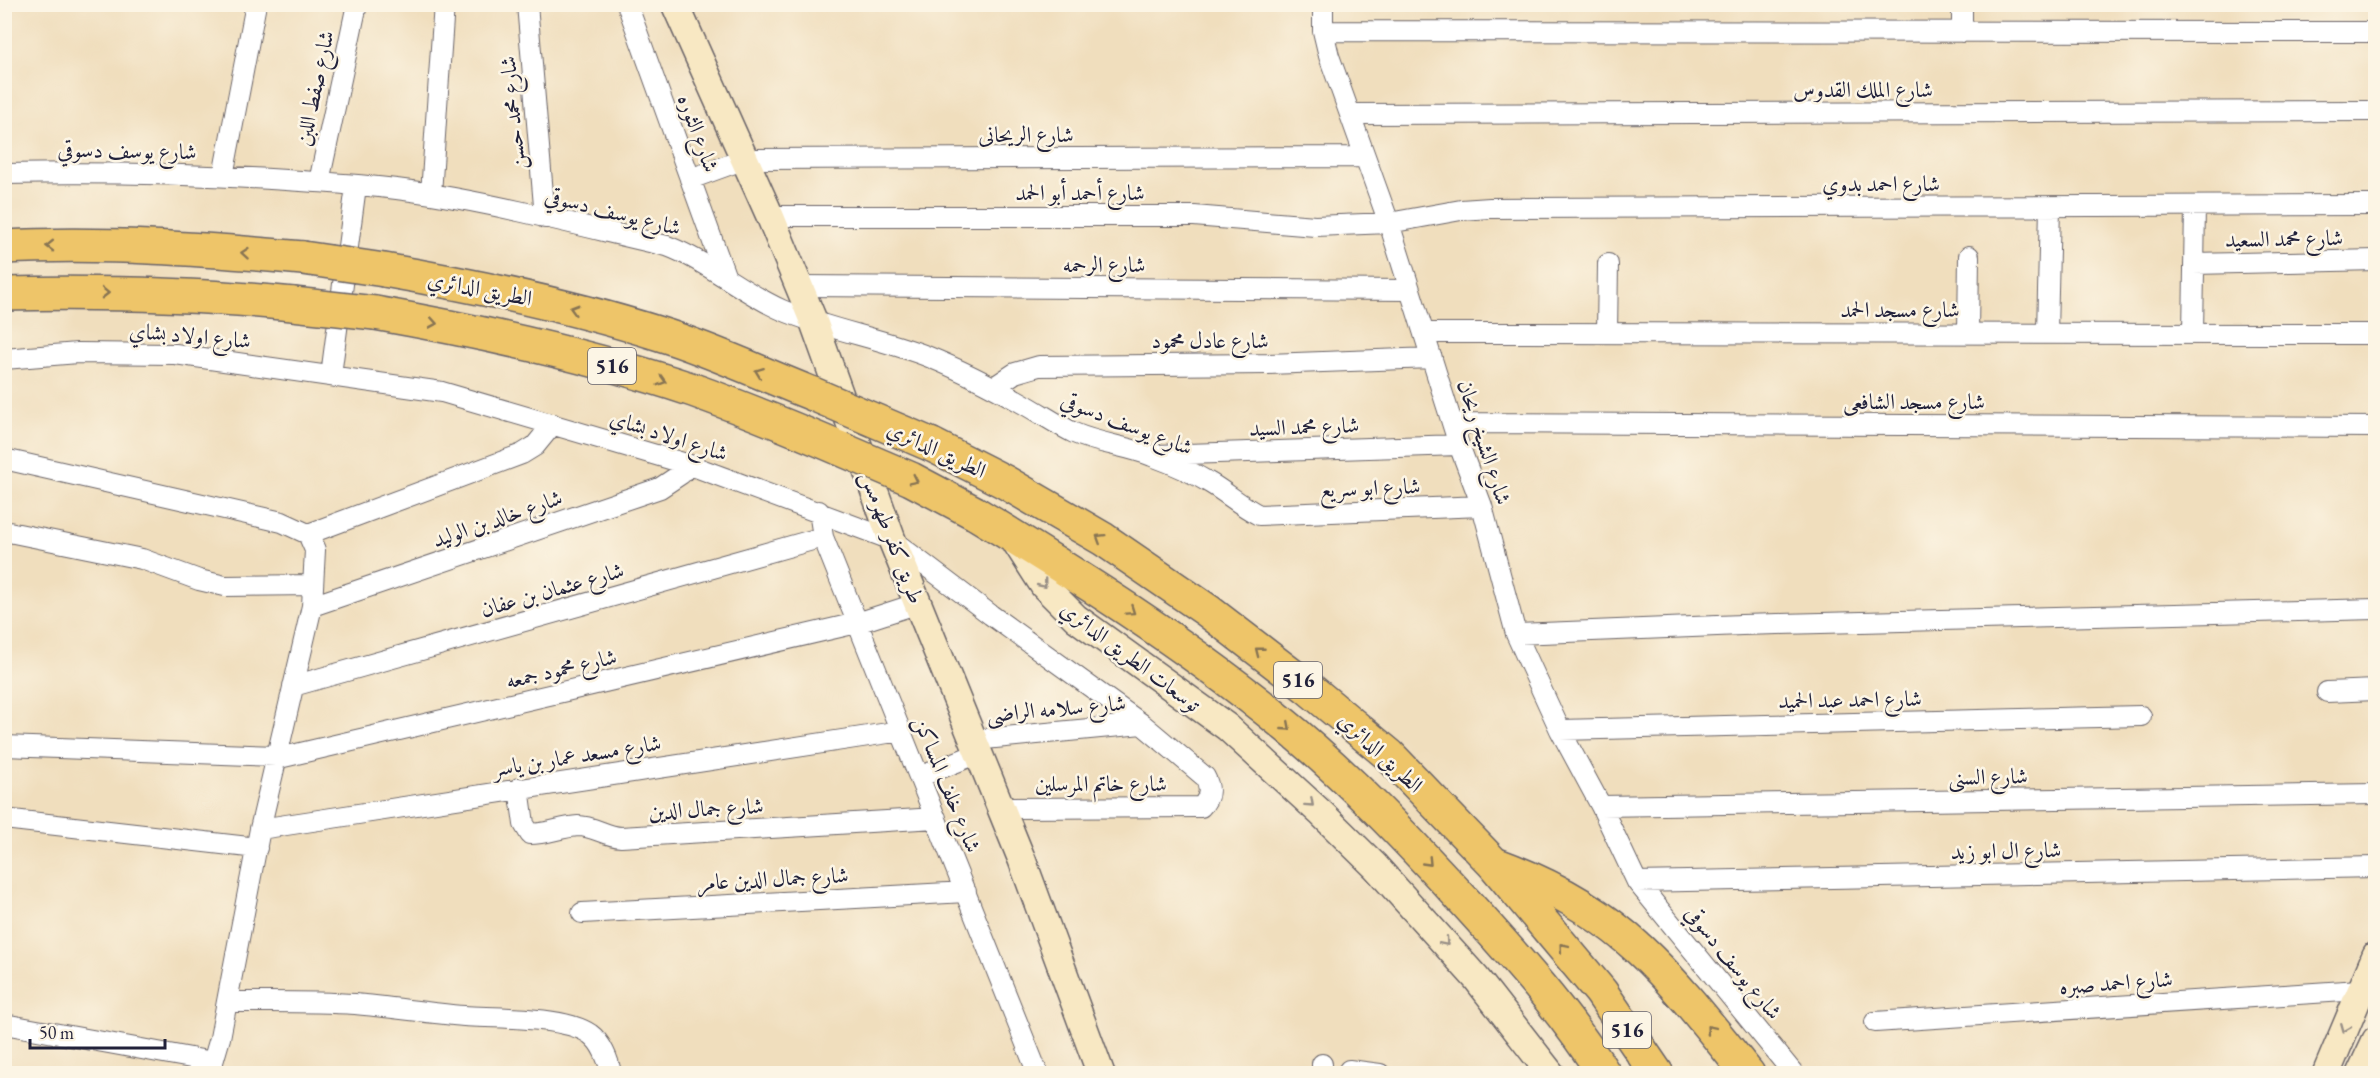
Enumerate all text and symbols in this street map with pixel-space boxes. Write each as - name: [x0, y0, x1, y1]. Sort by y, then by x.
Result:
- street label: شارع صفط اللبن: [288, 28, 345, 149]
- street label: شارع محمد حسن: [493, 55, 536, 171]
- street label: شارع الملك القدوس: [1793, 75, 1933, 108]
- street label: شارع الثوره: [667, 90, 726, 178]
- street label: شارع الريحانى: [978, 120, 1074, 153]
- street label: شارع يوسف دسوقي: [57, 135, 197, 170]
- street label: شارع احمد بدوي: [1822, 169, 1940, 202]
- street label: شارع أحمد أبو الحمد: [1015, 177, 1145, 211]
- street label: شارع يوسف دسوقي: [541, 181, 684, 246]
- street label: شارع محمد السعيد: [2225, 223, 2343, 258]
- one-way arrow: [45, 240, 54, 252]
- one-way arrow: [240, 247, 249, 260]
- street label: شارع الرحمه: [1063, 250, 1145, 283]
- street label: الطريق الدائري: [425, 264, 535, 316]
- one-way arrow: [100, 287, 109, 299]
- street label: شارع مسجد الحمد: [1840, 295, 1960, 328]
- one-way arrow: [569, 304, 580, 316]
- street label: شارع اولاد بشاي: [128, 316, 252, 359]
- one-way arrow: [428, 317, 437, 329]
- street label: شارع عادل محمود: [1151, 326, 1269, 359]
- road number: 516: [588, 348, 636, 384]
- one-way arrow: [754, 367, 765, 379]
- one-way arrow: [656, 374, 667, 386]
- street label: شارع الشيخ ريحان: [1446, 376, 1518, 510]
- street label: شارع يوسف دسوقي: [1055, 385, 1197, 466]
- street label: شارع مسجد الشافعى: [1843, 387, 1985, 420]
- street label: شارع اولاد بشاي: [605, 403, 731, 472]
- street label: شارع محمد السيد: [1248, 410, 1360, 447]
- street label: الطريق الدائري: [881, 414, 991, 488]
- street label: طريق كفر طهرمس: [853, 466, 931, 608]
- street label: شارع ابو سريع: [1319, 471, 1421, 509]
- one-way arrow: [907, 473, 918, 485]
- street label: شارع خالد بن الوليد: [428, 483, 567, 558]
- one-way arrow: [1096, 533, 1106, 545]
- street label: شارع عثمان بن عفان: [477, 555, 628, 628]
- one-way arrow: [1036, 577, 1047, 588]
- street label: توسعات الطريق الدائري: [1053, 594, 1207, 721]
- one-way arrow: [1124, 604, 1135, 615]
- street label: شارع محمود جمعه: [503, 642, 620, 699]
- one-way arrow: [1255, 647, 1266, 658]
- road number: 516: [1274, 662, 1322, 698]
- street label: شارع احمد عبد الحميد: [1778, 684, 1922, 719]
- street label: شارع سلامه الراضى: [985, 688, 1127, 733]
- street label: الطريق الدائري: [1330, 706, 1429, 801]
- street label: شارع خلف المساكن: [903, 712, 988, 858]
- one-way arrow: [1280, 720, 1291, 731]
- street label: شارع مسعد عمار بن ياسر: [489, 728, 664, 787]
- street label: شارع السنى: [1948, 761, 2028, 796]
- street label: شارع خاتم المرسلين: [1035, 769, 1167, 803]
- street label: شارع جمال الدين: [648, 791, 765, 830]
- one-way arrow: [1303, 795, 1314, 806]
- street label: شارع ال ابو زيد: [1950, 835, 2062, 870]
- one-way arrow: [1420, 855, 1431, 866]
- street label: شارع جمال الدين عامر: [697, 860, 850, 901]
- street label: شارع يوسف دسوقي: [1675, 899, 1789, 1028]
- one-way arrow: [1438, 936, 1449, 947]
- one-way arrow: [1559, 943, 1570, 954]
- street label: شارع احمد صبره: [2058, 964, 2174, 1005]
- scale bar: [30, 1012, 165, 1050]
- road number: 516: [1603, 1012, 1651, 1048]
- text: 50 m: [39, 1021, 74, 1044]
- one-way arrow: [2340, 1022, 2352, 1033]
- one-way arrow: [1707, 1024, 1718, 1035]

